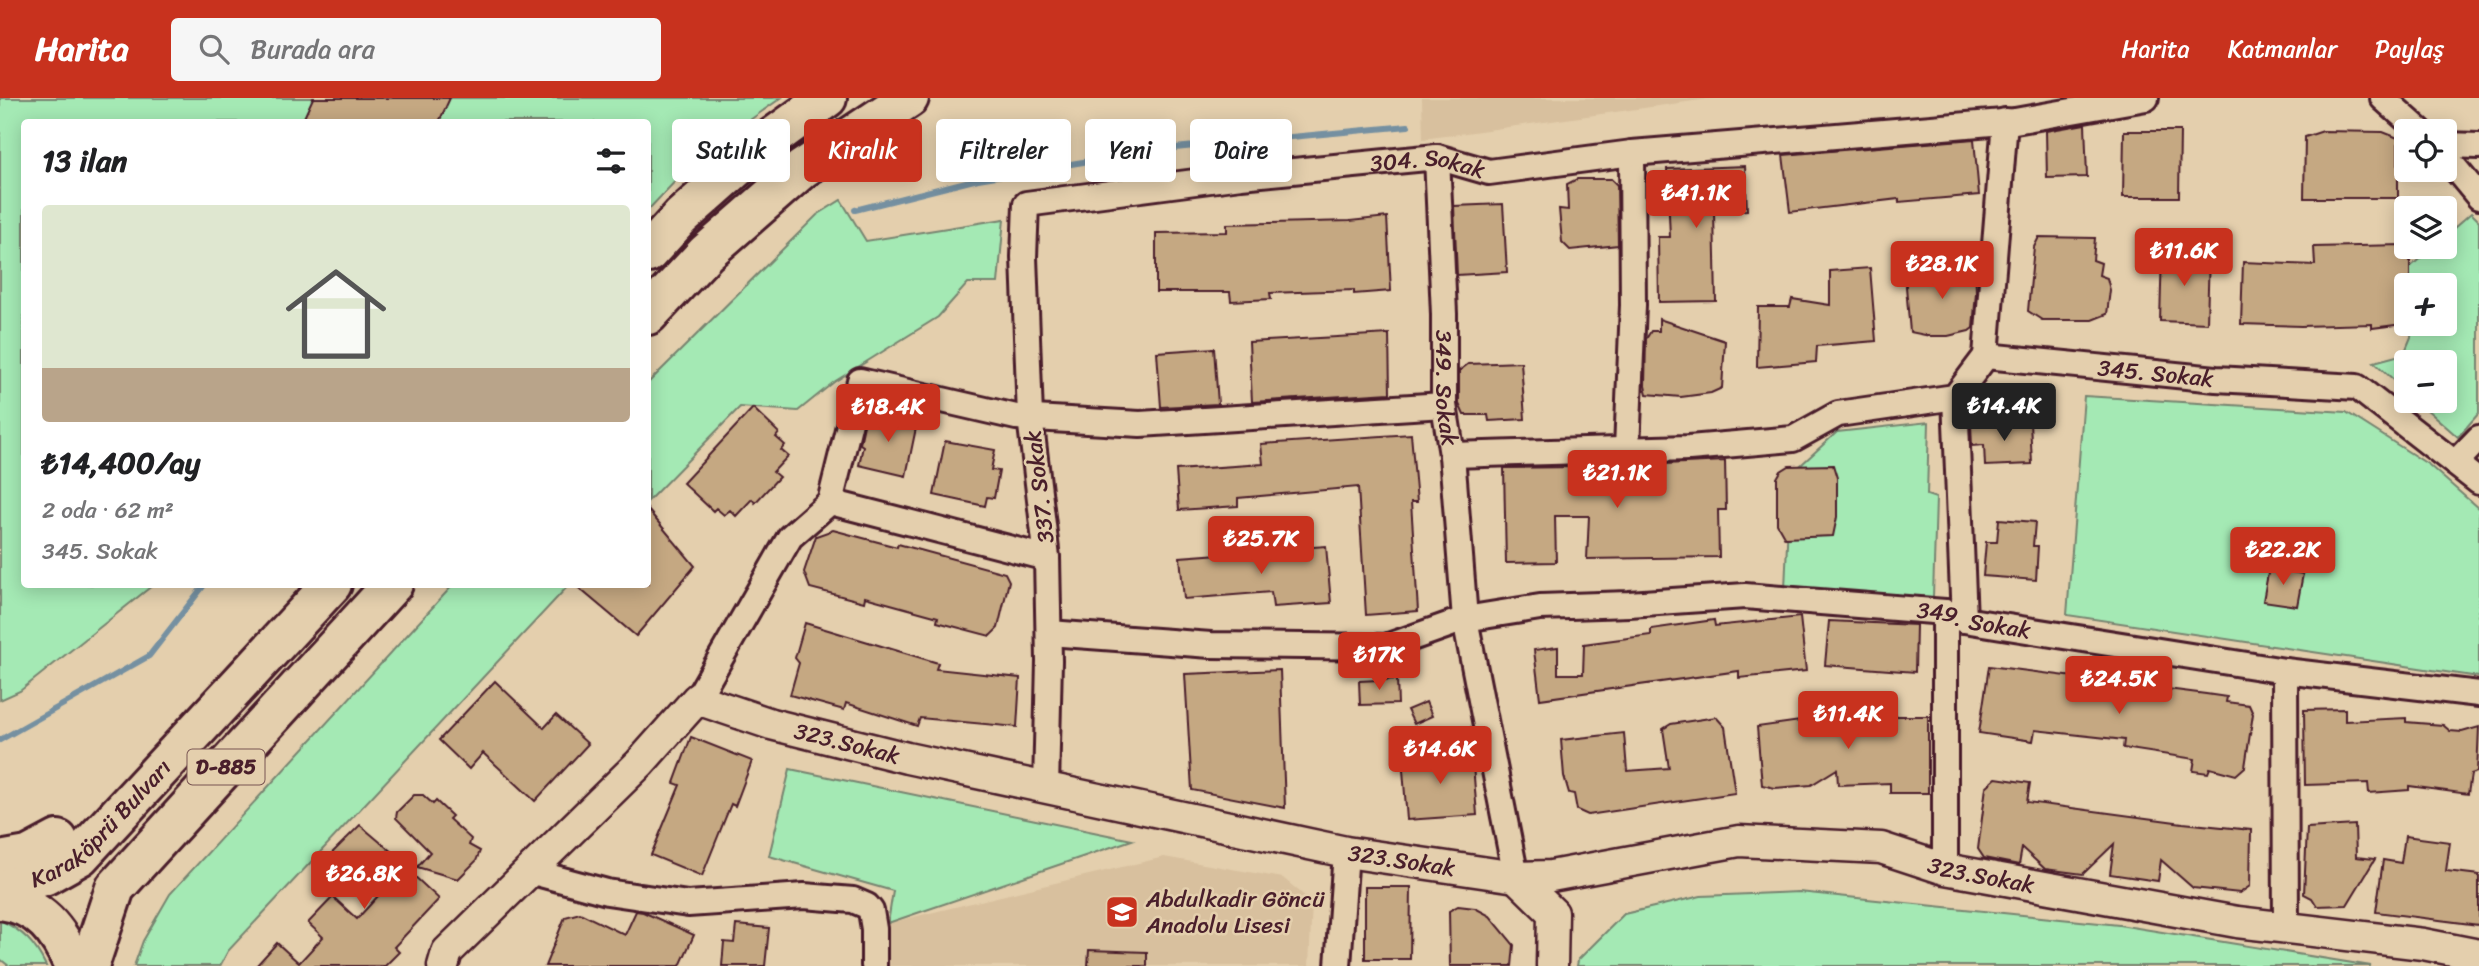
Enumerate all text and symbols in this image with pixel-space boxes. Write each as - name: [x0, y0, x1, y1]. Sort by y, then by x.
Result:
- search box: [171, 18, 661, 81]
- text: Harita: [35, 20, 129, 78]
- text: Burada ara: [251, 26, 375, 72]
- text: Harita: [2122, 28, 2190, 70]
- text: Katmanlar: [2228, 28, 2337, 70]
- text: Paylaş: [2375, 28, 2444, 70]
- icon: search: [195, 30, 233, 68]
- chip: Satılık: [672, 119, 790, 182]
- chip: Kiralık: [804, 119, 922, 182]
- chip: Filtreler: [936, 119, 1071, 182]
- chip: Yeni: [1085, 119, 1176, 182]
- chip: Daire: [1190, 119, 1292, 182]
- map controls: [2394, 119, 2457, 413]
- button: locate: [2394, 119, 2457, 182]
- text: 13 ilan: [42, 134, 127, 188]
- street label: 304. Sokak: [1368, 137, 1490, 191]
- icon: filters: [592, 142, 630, 180]
- pin: ₺41.1K: [1639, 170, 1753, 230]
- text: ₺41.1K: [1662, 172, 1730, 213]
- button: layers: [2394, 196, 2457, 259]
- pin: ₺11.6K: [2127, 228, 2241, 288]
- text: ₺11.6K: [2151, 230, 2217, 271]
- pin: ₺28.1K: [1885, 242, 1999, 301]
- text: ₺28.1K: [1907, 243, 1977, 284]
- icon: home: [273, 251, 399, 377]
- button: +: [2394, 273, 2457, 336]
- street label: 349. Sokak: [1423, 330, 1470, 449]
- street label: 345. Sokak: [2096, 347, 2215, 400]
- button: −: [2394, 350, 2457, 413]
- pin: ₺18.4K: [831, 384, 945, 444]
- pin: ₺14.4K: [1947, 384, 2061, 443]
- text: ₺14.4K: [1968, 385, 2040, 426]
- text: ₺18.4K: [852, 386, 924, 427]
- street label: 337. Sokak: [1012, 428, 1067, 546]
- text: ₺14,400/ay: [42, 436, 200, 490]
- pin: ₺21.1K: [1560, 450, 1674, 510]
- text: ₺21.1K: [1584, 452, 1650, 493]
- text: 2 oda · 62 m²: [42, 490, 174, 531]
- pin: ₺25.7K: [1204, 517, 1318, 576]
- text: ₺25.7K: [1224, 518, 1298, 559]
- pin: ₺22.2K: [2226, 528, 2340, 587]
- text: ₺22.2K: [2246, 529, 2320, 570]
- text: 345. Sokak: [42, 531, 158, 572]
- street label: 349. Sokak: [1915, 590, 2034, 651]
- pin: ₺17K: [1338, 632, 1420, 692]
- text: ₺17K: [1354, 634, 1404, 675]
- pin: ₺24.5K: [2062, 656, 2176, 716]
- text: ₺24.5K: [2081, 658, 2157, 699]
- pin: ₺11.4K: [1791, 692, 1905, 751]
- text: ₺11.4K: [1814, 693, 1882, 734]
- street label: 323.Sokak: [790, 711, 904, 776]
- pin: ₺14.6K: [1383, 726, 1497, 786]
- text: ₺14.6K: [1405, 728, 1475, 769]
- street label: Karaköprü Bulvarı: [25, 749, 182, 900]
- road number: D-885: [188, 750, 264, 784]
- street label: 323.Sokak: [1345, 833, 1458, 889]
- street label: 323.Sokak: [1922, 845, 2038, 906]
- pin: ₺26.8K: [307, 852, 421, 911]
- text: ₺26.8K: [327, 853, 401, 894]
- place label: Abdulkadir Göncü Anadolu Lisesi: [1145, 879, 1325, 946]
- school or university icon: Abdulkadir Göncü Anadolu Lisesi: [1103, 893, 1141, 931]

